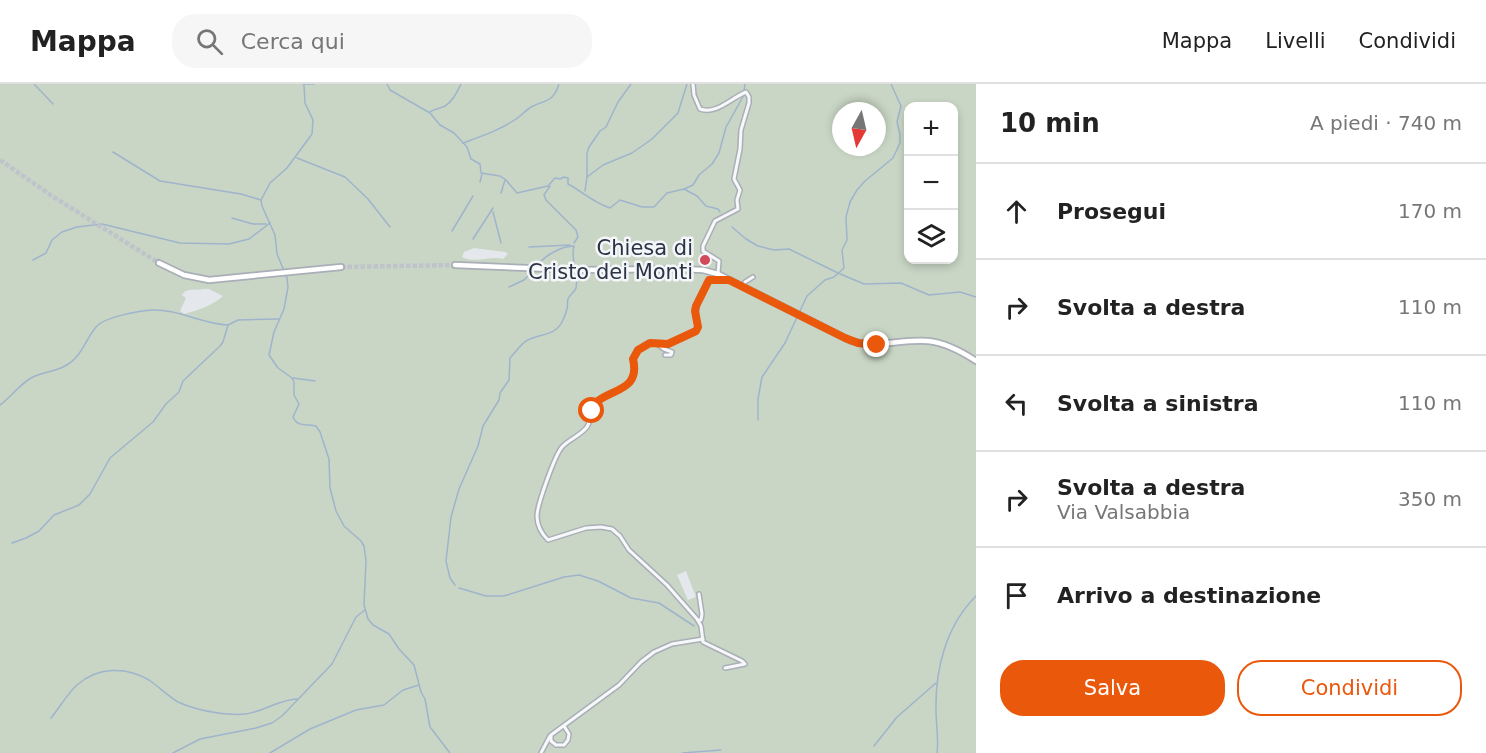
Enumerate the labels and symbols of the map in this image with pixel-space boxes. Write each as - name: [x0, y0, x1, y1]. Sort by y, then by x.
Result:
- north arrow: [832, 102, 886, 156]
- place label: Chiesa di Cristo dei Monti: [528, 236, 693, 284]
- marker: Chiesa di Cristo dei Monti: [698, 253, 712, 267]
- route end: [863, 331, 889, 357]
- route start: [578, 397, 604, 423]

